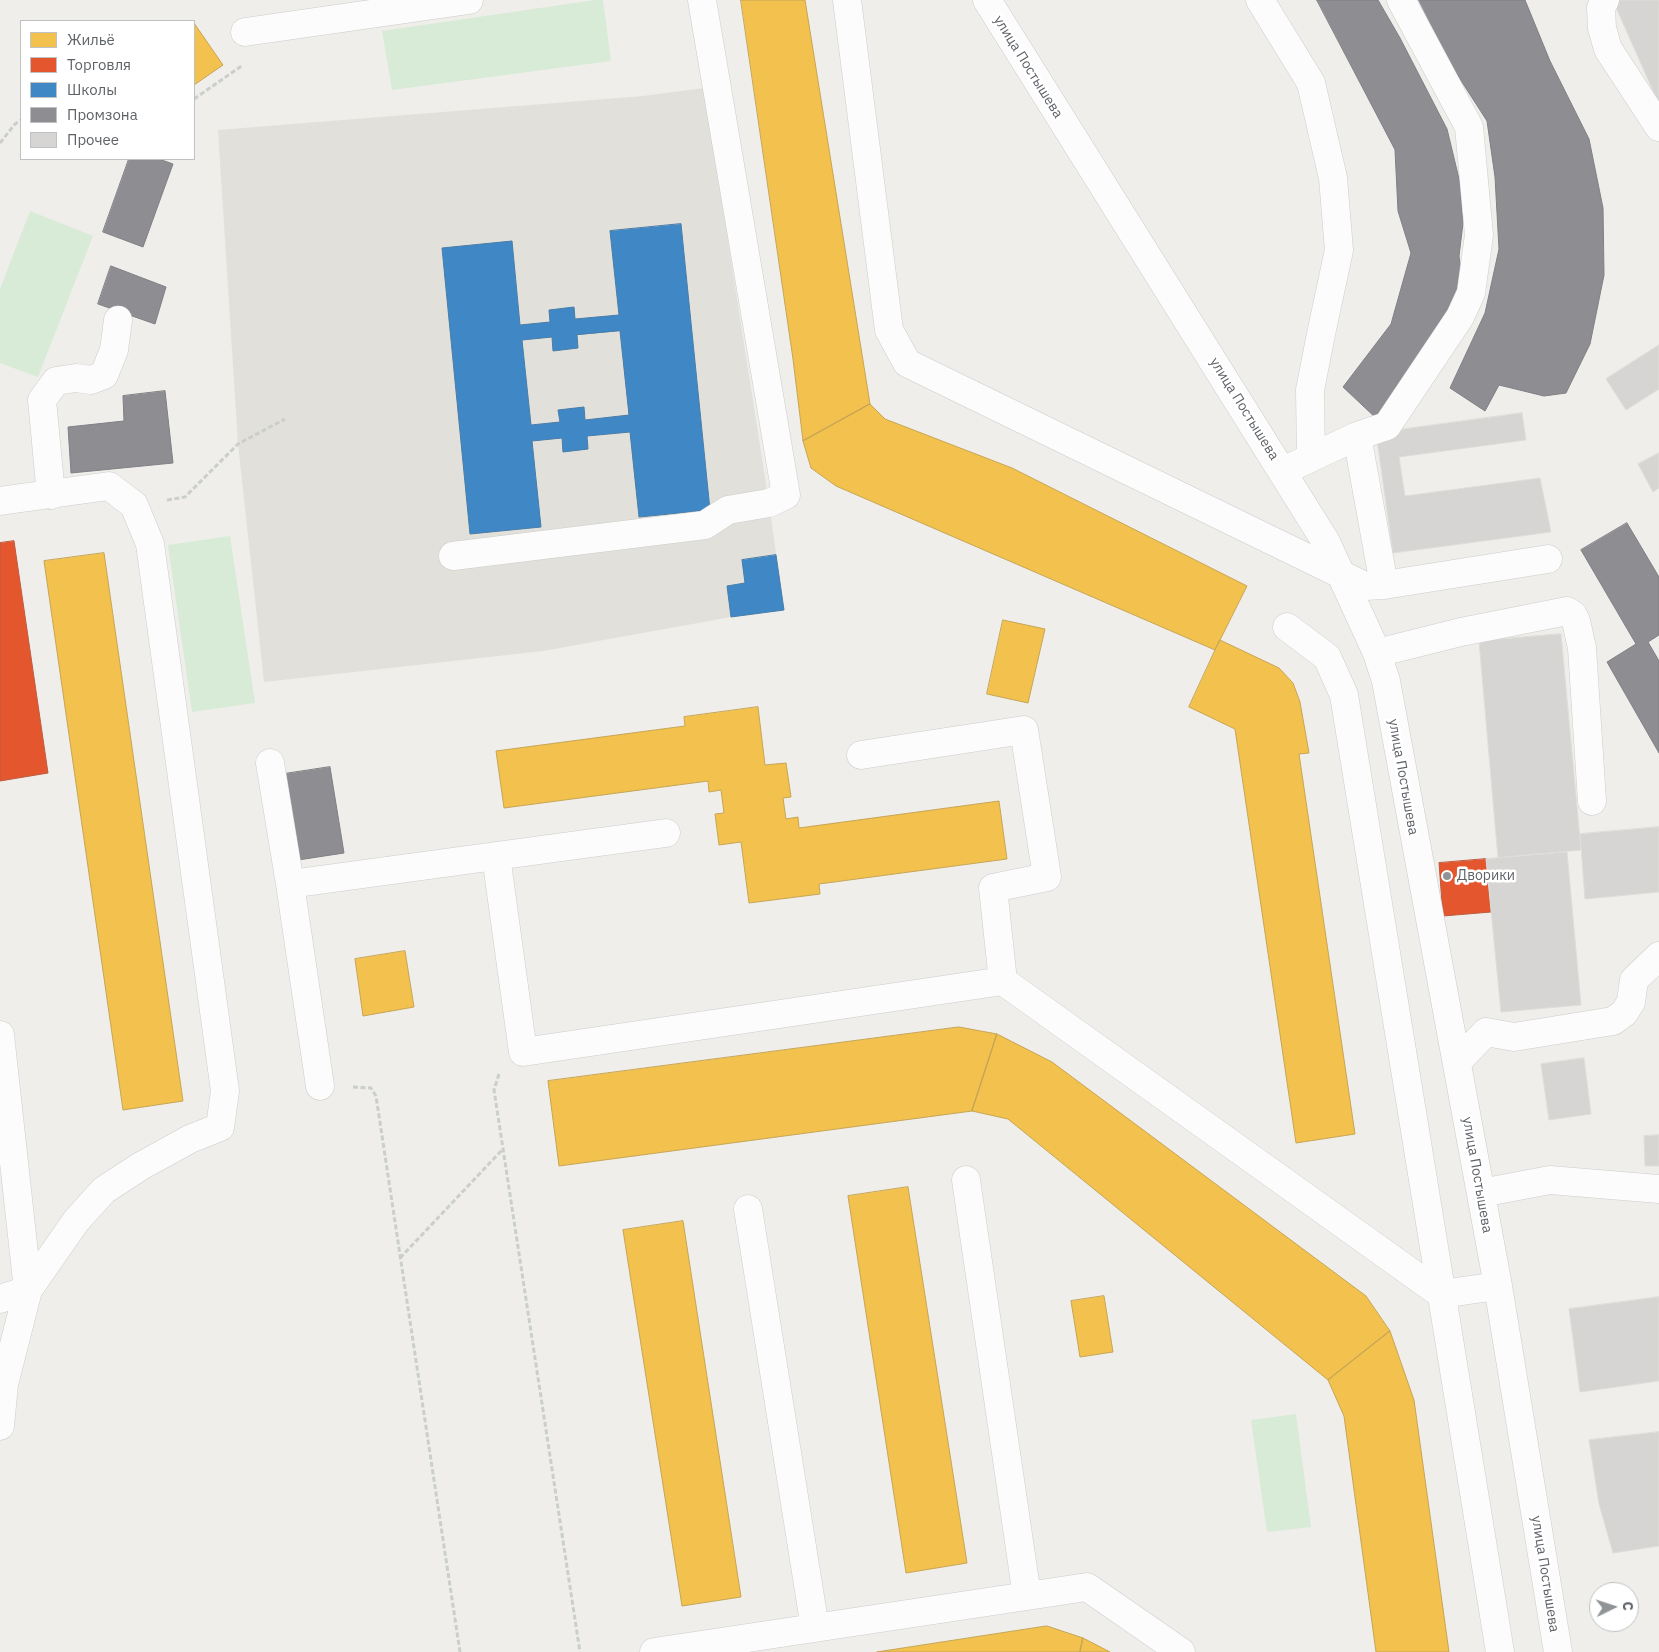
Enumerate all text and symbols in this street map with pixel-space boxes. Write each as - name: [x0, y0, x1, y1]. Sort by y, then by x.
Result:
- street label: улица Постышева: [990, 13, 1066, 121]
- legend: [20, 20, 195, 160]
- text: Жильё: [67, 30, 115, 49]
- text: Торговля: [67, 55, 131, 74]
- text: Школы: [67, 80, 117, 99]
- text: Промзона: [67, 105, 138, 124]
- text: Прочее: [67, 130, 119, 149]
- street label: улица Постышева: [1206, 355, 1282, 463]
- street label: улица Постышева: [1385, 718, 1421, 836]
- place label: Дворики: [1457, 868, 1515, 884]
- marker: Дворики: [1441, 870, 1453, 882]
- street label: улица Постышева: [1459, 1116, 1495, 1234]
- street label: улица Постышева: [1528, 1515, 1562, 1633]
- north arrow: [1589, 1582, 1639, 1632]
- text: С: [1619, 1601, 1637, 1611]

